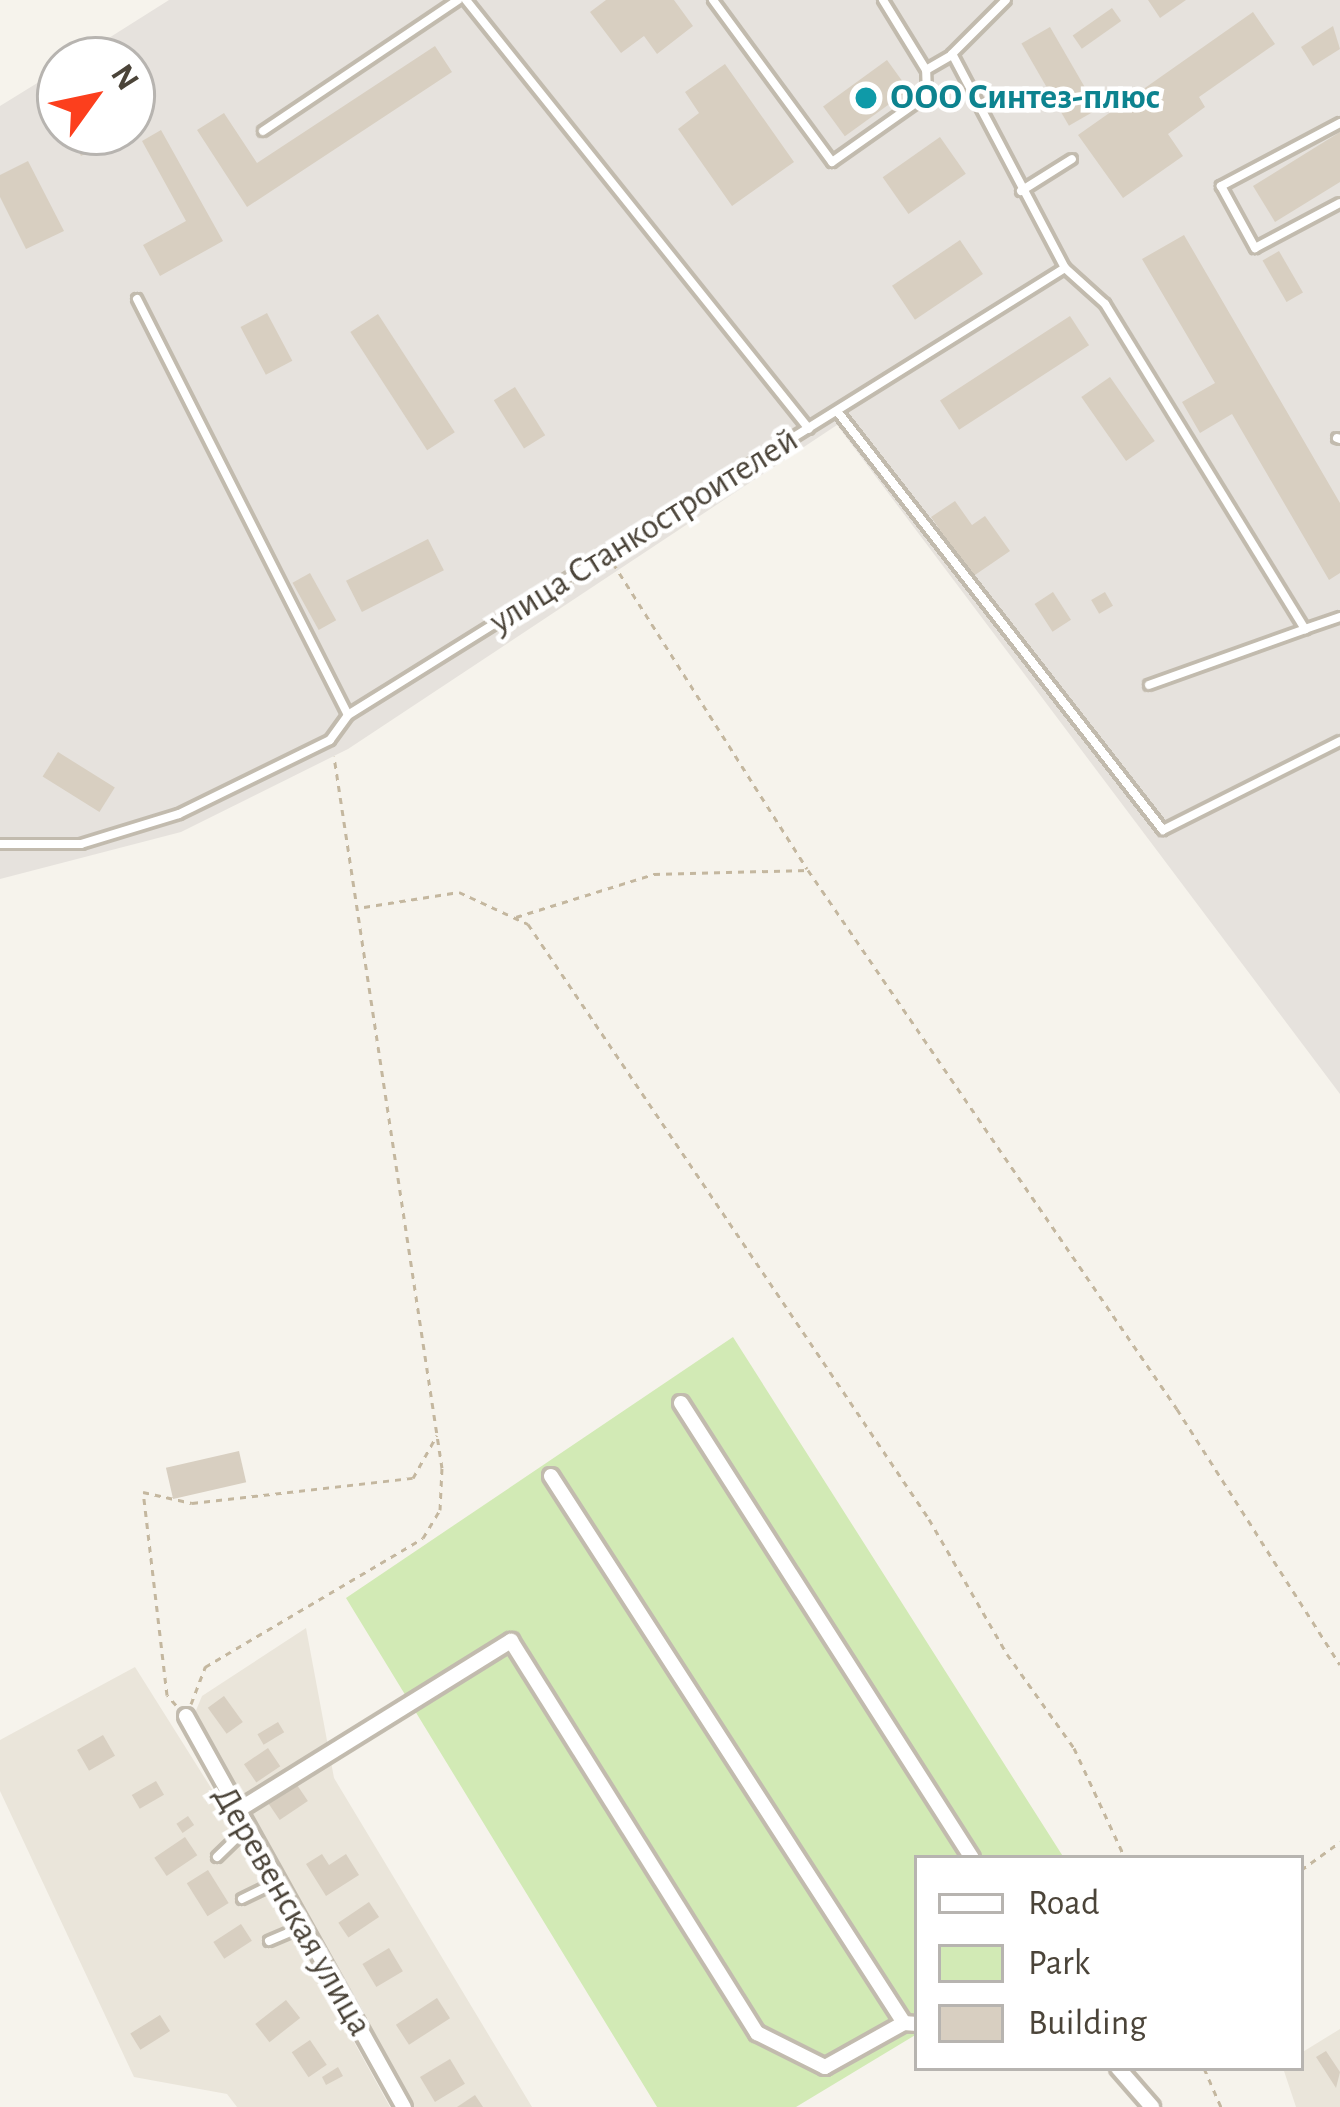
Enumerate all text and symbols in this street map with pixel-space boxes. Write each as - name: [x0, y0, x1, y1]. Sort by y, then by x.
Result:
- north arrow: [36, 36, 156, 156]
- text: N: [104, 59, 144, 96]
- place label: ООО Синтез-плюс: [890, 76, 1160, 120]
- marker: ООО Синтез-плюс: [853, 85, 879, 111]
- street label: улица Станкостроителей: [482, 418, 806, 644]
- street label: Деревенская улица: [203, 1778, 381, 2044]
- legend: [914, 1855, 1304, 2071]
- text: Road: [1028, 1885, 1100, 1921]
- text: Park: [1028, 1945, 1090, 1981]
- text: Building: [1028, 2005, 1147, 2041]

